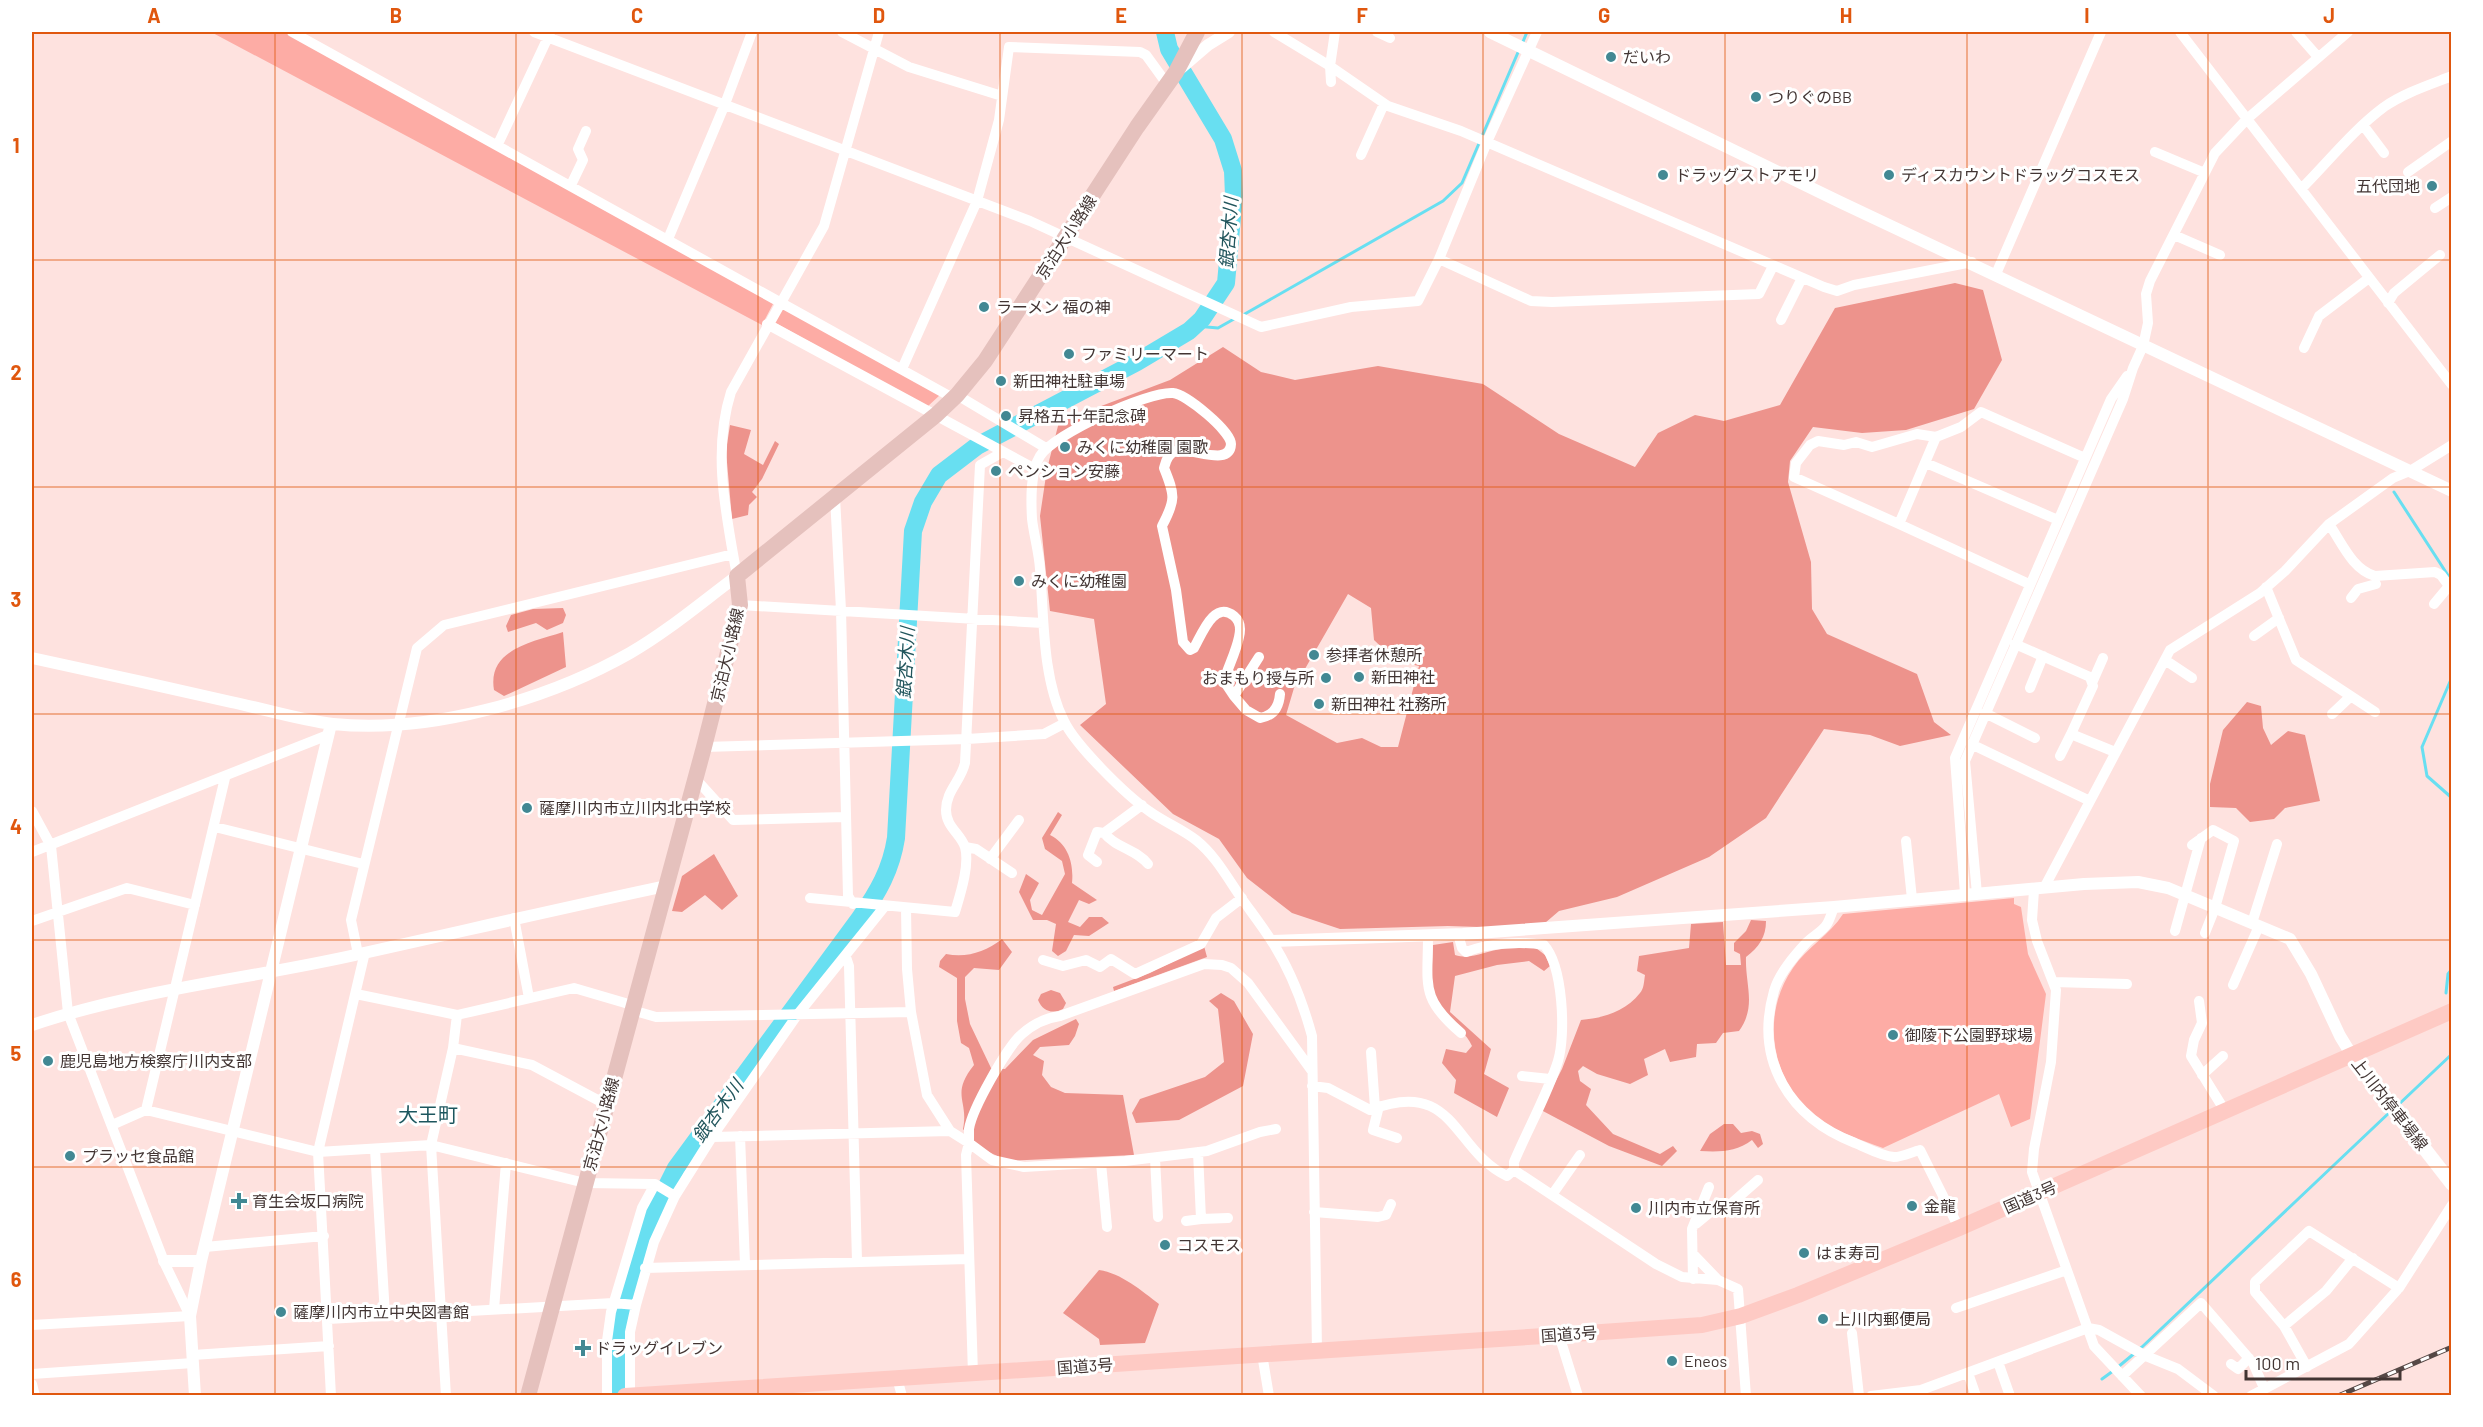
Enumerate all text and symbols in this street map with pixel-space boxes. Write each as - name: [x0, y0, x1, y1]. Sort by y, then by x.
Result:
- text: A: [147, 3, 161, 27]
- text: B: [390, 3, 402, 27]
- text: C: [631, 3, 643, 27]
- text: D: [873, 3, 885, 27]
- text: E: [1115, 3, 1127, 27]
- text: F: [1356, 3, 1368, 27]
- text: G: [1598, 3, 1610, 27]
- text: H: [1840, 3, 1852, 27]
- text: I: [2084, 3, 2090, 27]
- text: J: [2323, 3, 2335, 27]
- place label: だいわ: [1623, 47, 1671, 66]
- marker: だいわ: [1604, 50, 1618, 64]
- place label: つりぐのBB: [1768, 87, 1852, 106]
- marker: つりぐのBB: [1749, 90, 1763, 104]
- text: 1: [12, 133, 20, 157]
- place label: ドラッグストアモリ: [1675, 165, 1819, 184]
- place label: ディスカウントドラッグコスモス: [1901, 165, 2140, 184]
- marker: ドラッグストアモリ: [1656, 168, 1670, 182]
- marker: ディスカウントドラッグコスモス: [1882, 168, 1896, 182]
- place label: 五代団地: [2356, 176, 2420, 195]
- marker: 五代団地: [2425, 179, 2439, 193]
- street label: 京泊大小路線: [1031, 191, 1100, 282]
- water label: 銀杏木川: [1215, 194, 1242, 270]
- place label: ラーメン 福の神: [996, 297, 1111, 316]
- marker: ラーメン 福の神: [977, 300, 991, 314]
- place label: ファミリーマート: [1081, 344, 1209, 363]
- marker: ファミリーマート: [1062, 347, 1076, 361]
- text: 2: [10, 360, 22, 384]
- place label: 新田神社駐車場: [1013, 371, 1125, 390]
- marker: 新田神社駐車場: [994, 374, 1008, 388]
- place label: 昇格五十年記念碑: [1018, 406, 1146, 425]
- marker: 昇格五十年記念碑: [999, 409, 1013, 423]
- place label: みくに幼稚園 園歌: [1077, 437, 1208, 456]
- marker: みくに幼稚園 園歌: [1058, 440, 1072, 454]
- place label: ペンション安藤: [1008, 461, 1120, 480]
- marker: ペンション安藤: [989, 464, 1003, 478]
- place label: みくに幼稚園: [1031, 571, 1127, 590]
- marker: みくに幼稚園: [1012, 574, 1026, 588]
- text: 3: [11, 587, 21, 611]
- street label: 京泊大小路線: [706, 606, 747, 704]
- water label: 銀杏木川: [892, 624, 918, 699]
- place label: 参拝者休憩所: [1326, 645, 1422, 664]
- marker: 参拝者休憩所: [1307, 648, 1321, 662]
- place label: 新田神社: [1371, 667, 1435, 686]
- place label: おまもり授与所: [1202, 668, 1314, 687]
- marker: 新田神社: [1352, 670, 1366, 684]
- marker: おまもり授与所: [1319, 671, 1333, 685]
- place label: 新田神社 社務所: [1331, 694, 1446, 713]
- marker: 新田神社 社務所: [1312, 697, 1326, 711]
- place label: 薩摩川内市立川内北中学校: [539, 798, 731, 817]
- marker: 薩摩川内市立川内北中学校: [520, 801, 534, 815]
- text: 4: [10, 814, 22, 838]
- place label: 御陵下公園野球場: [1905, 1025, 2033, 1044]
- marker: 御陵下公園野球場: [1886, 1028, 1900, 1042]
- text: 5: [11, 1041, 22, 1065]
- place label: 鹿児島地方検察庁川内支部: [60, 1051, 252, 1070]
- marker: 鹿児島地方検察庁川内支部: [41, 1054, 55, 1068]
- street label: 上川内停車場線: [2348, 1054, 2432, 1154]
- water label: 銀杏木川: [687, 1073, 748, 1146]
- street label: 京泊大小路線: [579, 1075, 622, 1173]
- district label: 大王町: [398, 1102, 458, 1126]
- place label: プラッセ食品館: [82, 1146, 194, 1165]
- marker: プラッセ食品館: [63, 1149, 77, 1163]
- street label: 国道3号: [2000, 1176, 2059, 1217]
- place label: 育生会坂口病院: [252, 1191, 364, 1210]
- marker: 育生会坂口病院: [230, 1192, 248, 1210]
- place label: 金龍: [1924, 1196, 1956, 1215]
- place label: 川内市立保育所: [1648, 1198, 1760, 1217]
- marker: 金龍: [1905, 1199, 1919, 1213]
- marker: 川内市立保育所: [1629, 1201, 1643, 1215]
- place label: コスモス: [1177, 1235, 1241, 1254]
- marker: コスモス: [1158, 1238, 1172, 1252]
- place label: はま寿司: [1816, 1243, 1880, 1262]
- marker: はま寿司: [1797, 1246, 1811, 1260]
- text: 6: [11, 1267, 22, 1291]
- place label: 薩摩川内市立中央図書館: [293, 1302, 469, 1321]
- marker: 薩摩川内市立中央図書館: [274, 1305, 288, 1319]
- place label: 上川内郵便局: [1835, 1309, 1931, 1328]
- marker: 上川内郵便局: [1816, 1312, 1830, 1326]
- street label: 国道3号: [1540, 1322, 1598, 1345]
- place label: ドラッグイレブン: [595, 1338, 723, 1357]
- marker: ドラッグイレブン: [576, 1341, 590, 1355]
- scale bar: [2246, 1343, 2400, 1381]
- place label: Eneos: [1684, 1351, 1727, 1370]
- text: 100 m: [2255, 1352, 2300, 1374]
- street label: 国道3号: [1056, 1354, 1114, 1377]
- marker: Eneos: [1665, 1354, 1679, 1368]

